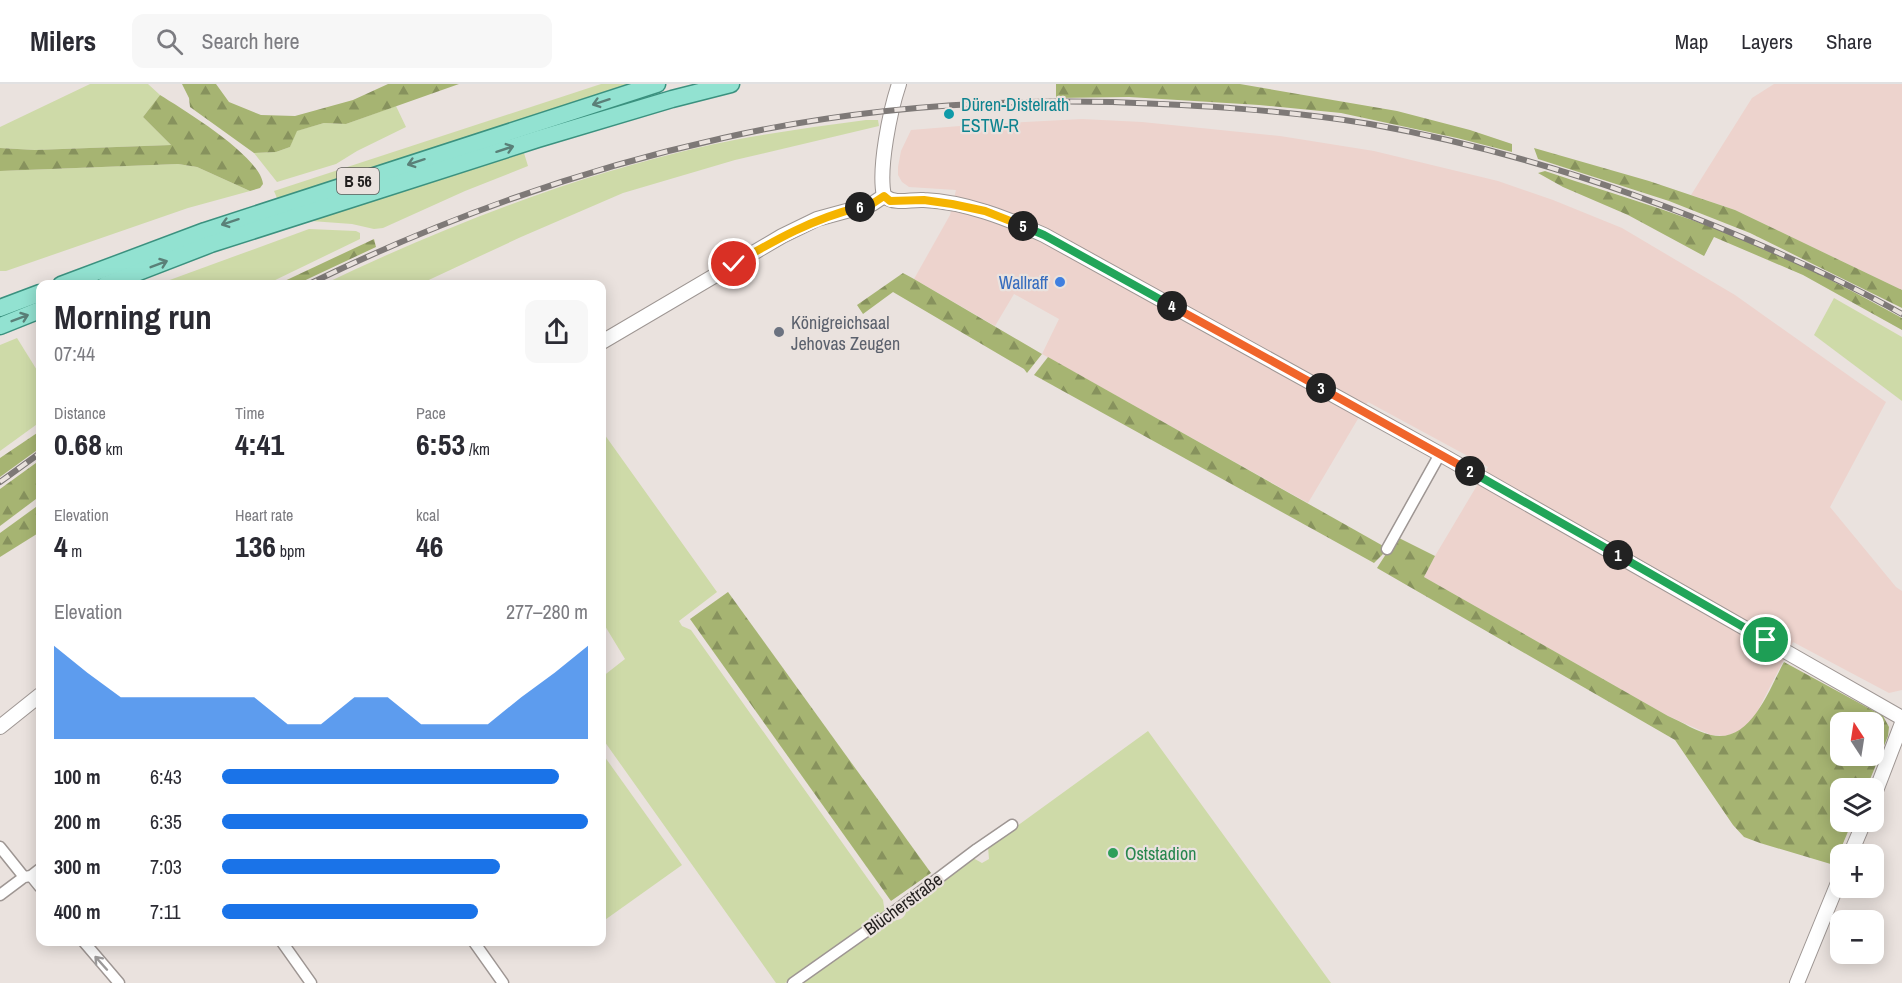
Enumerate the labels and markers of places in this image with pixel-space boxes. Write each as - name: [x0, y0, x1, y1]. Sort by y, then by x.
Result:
- place label: Düren-Distelrath ESTW-R: [961, 92, 1069, 138]
- marker: Düren-Distelrath ESTW-R: [942, 107, 956, 121]
- pin: 6: [845, 192, 875, 222]
- pin: 5: [1008, 211, 1038, 241]
- pin: [708, 238, 759, 289]
- place label: Wallraff: [999, 270, 1048, 295]
- marker: Wallraff: [1053, 275, 1067, 289]
- pin: 4: [1157, 291, 1187, 321]
- place label: Königreichsaal Jehovas Zeugen: [791, 310, 900, 356]
- marker: Königreichsaal Jehovas Zeugen: [772, 325, 786, 339]
- pin: 3: [1306, 373, 1336, 403]
- pin: 2: [1455, 456, 1485, 486]
- pin: 1: [1603, 540, 1633, 570]
- pin: [1740, 614, 1791, 665]
- place label: Oststadion: [1125, 841, 1196, 866]
- marker: Oststadion: [1106, 846, 1120, 860]

